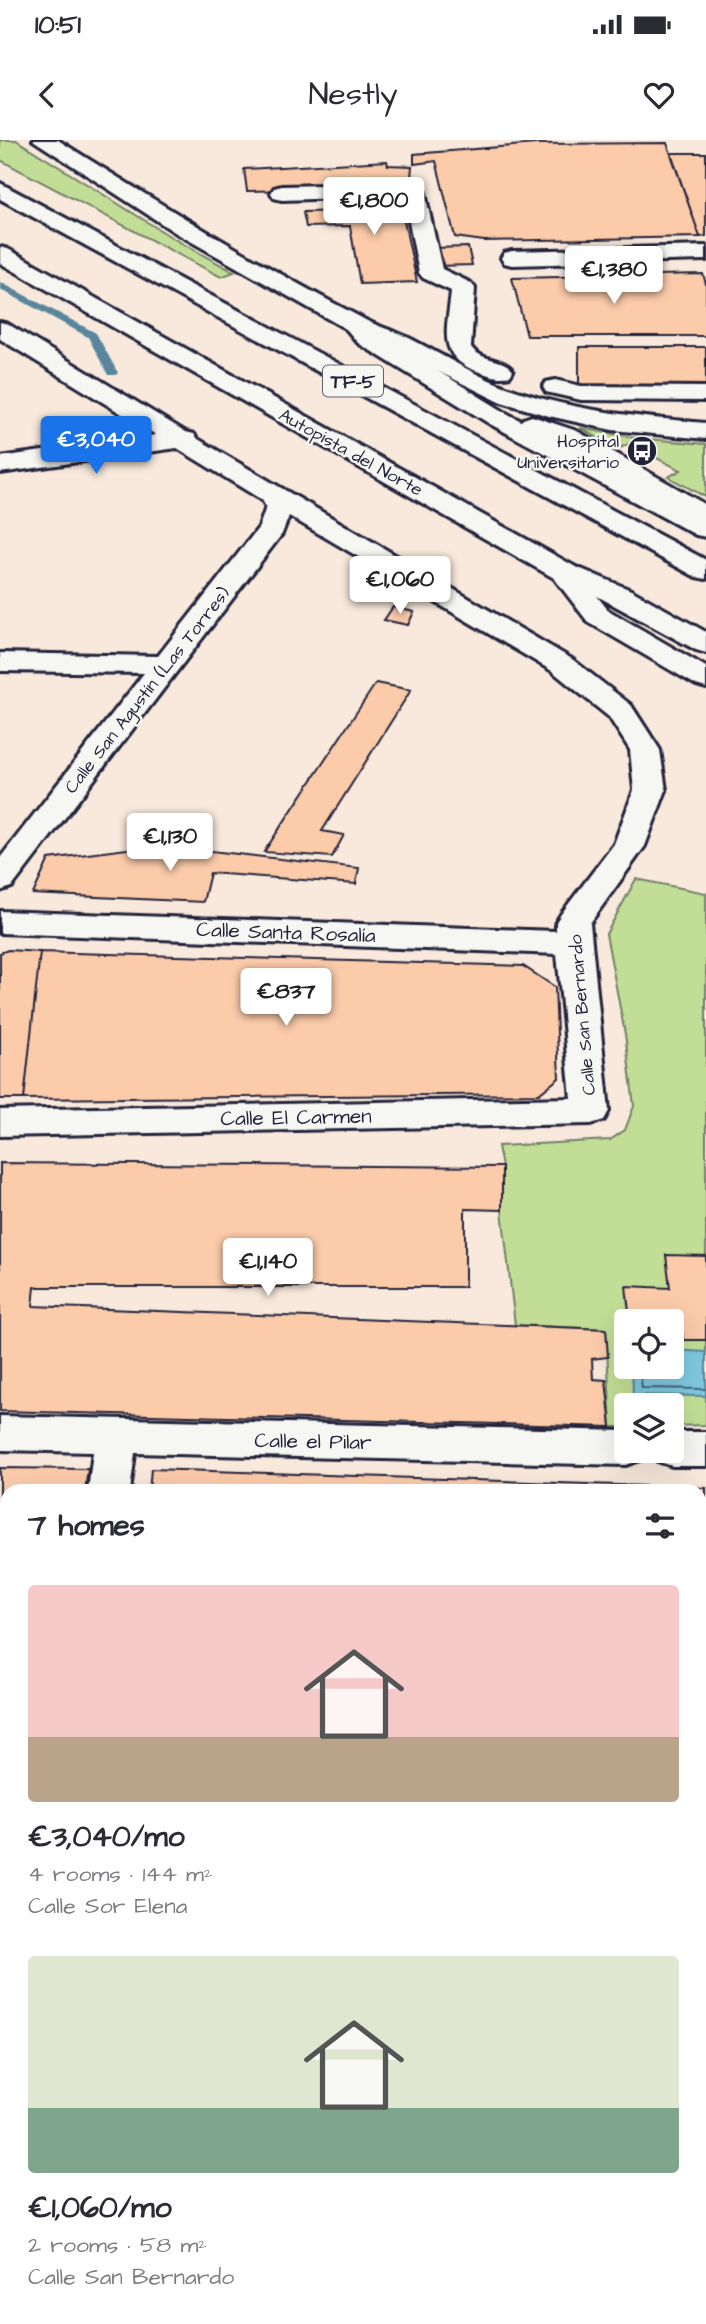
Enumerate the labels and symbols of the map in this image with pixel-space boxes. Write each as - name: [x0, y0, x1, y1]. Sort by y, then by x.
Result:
- pin: €1,800: [317, 178, 431, 237]
- pin: €1,380: [557, 246, 671, 306]
- road number: TF-5: [323, 366, 383, 396]
- street label: Autopista del Norte: [274, 403, 427, 502]
- pin: €3,040: [39, 416, 153, 476]
- place label: Hospital Universitario: [517, 429, 619, 475]
- bus stop icon: Hospital Universitario: [625, 434, 659, 468]
- pin: €1,060: [343, 556, 457, 616]
- street label: Calle San Agustín (Las Torres): [59, 582, 237, 800]
- pin: €1,130: [113, 814, 227, 873]
- street label: Calle Santa Rosalía: [196, 915, 376, 950]
- street label: Calle San Bernardo: [563, 933, 602, 1096]
- pin: €837: [245, 968, 327, 1028]
- street label: Calle El Carmen: [220, 1102, 372, 1133]
- pin: €1,140: [211, 1238, 325, 1298]
- street label: Calle el Pilar: [254, 1426, 372, 1457]

